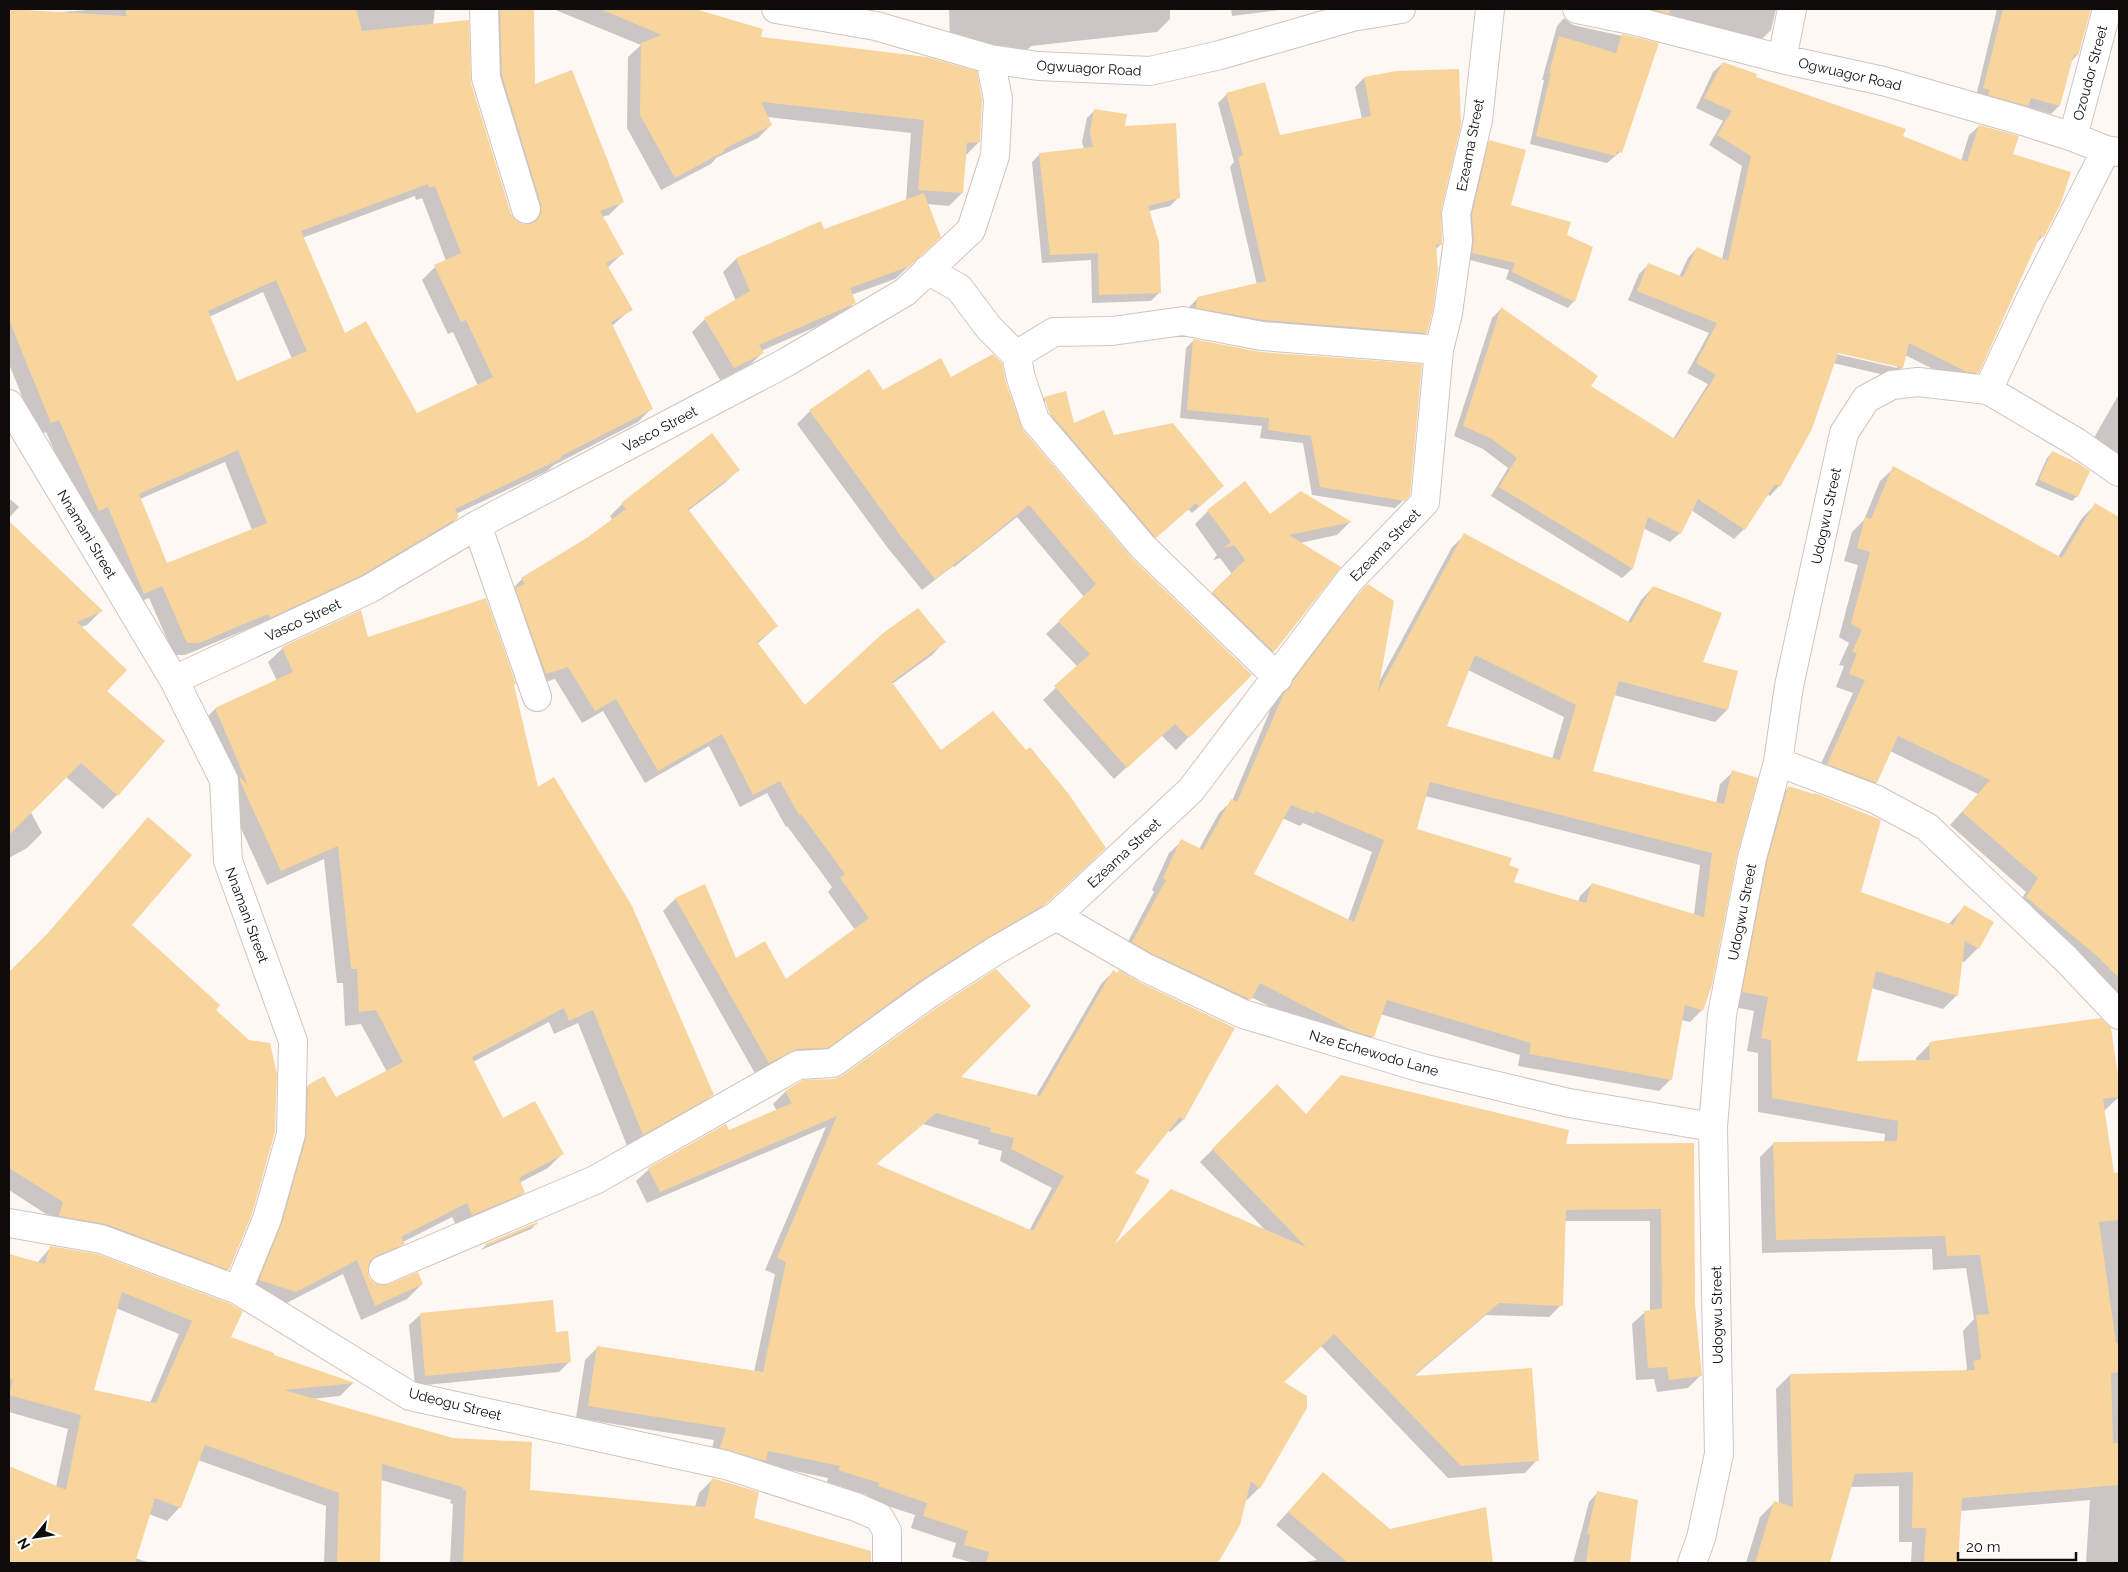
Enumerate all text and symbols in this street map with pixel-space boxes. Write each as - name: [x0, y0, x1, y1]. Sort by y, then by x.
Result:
- street label: Ozoudor Street: [2070, 23, 2110, 122]
- street label: Ogwuagor Road: [1797, 54, 1903, 94]
- street label: Ogwuagor Road: [1036, 57, 1142, 79]
- street label: Ezeama Street: [1453, 97, 1487, 193]
- street label: Vasco Street: [620, 403, 700, 455]
- street label: Udogwu Street: [1808, 466, 1844, 566]
- street label: Nnamani Street: [54, 487, 120, 582]
- street label: Ezeama Street: [1347, 505, 1424, 584]
- street label: Vasco Street: [263, 595, 344, 644]
- street label: Ezeama Street: [1084, 815, 1164, 891]
- street label: Udogwu Street: [1725, 862, 1759, 962]
- street label: Nnamani Street: [222, 865, 272, 965]
- street label: Nze Echewodo Lane: [1308, 1027, 1440, 1079]
- street label: Udogwu Street: [1708, 1265, 1726, 1364]
- street label: Udeogu Street: [407, 1385, 503, 1423]
- north arrow: [10, 1512, 60, 1562]
- scale bar: [1958, 1530, 2076, 1562]
- text: N: [14, 1535, 33, 1552]
- text: 20 m: [1966, 1538, 2001, 1556]

